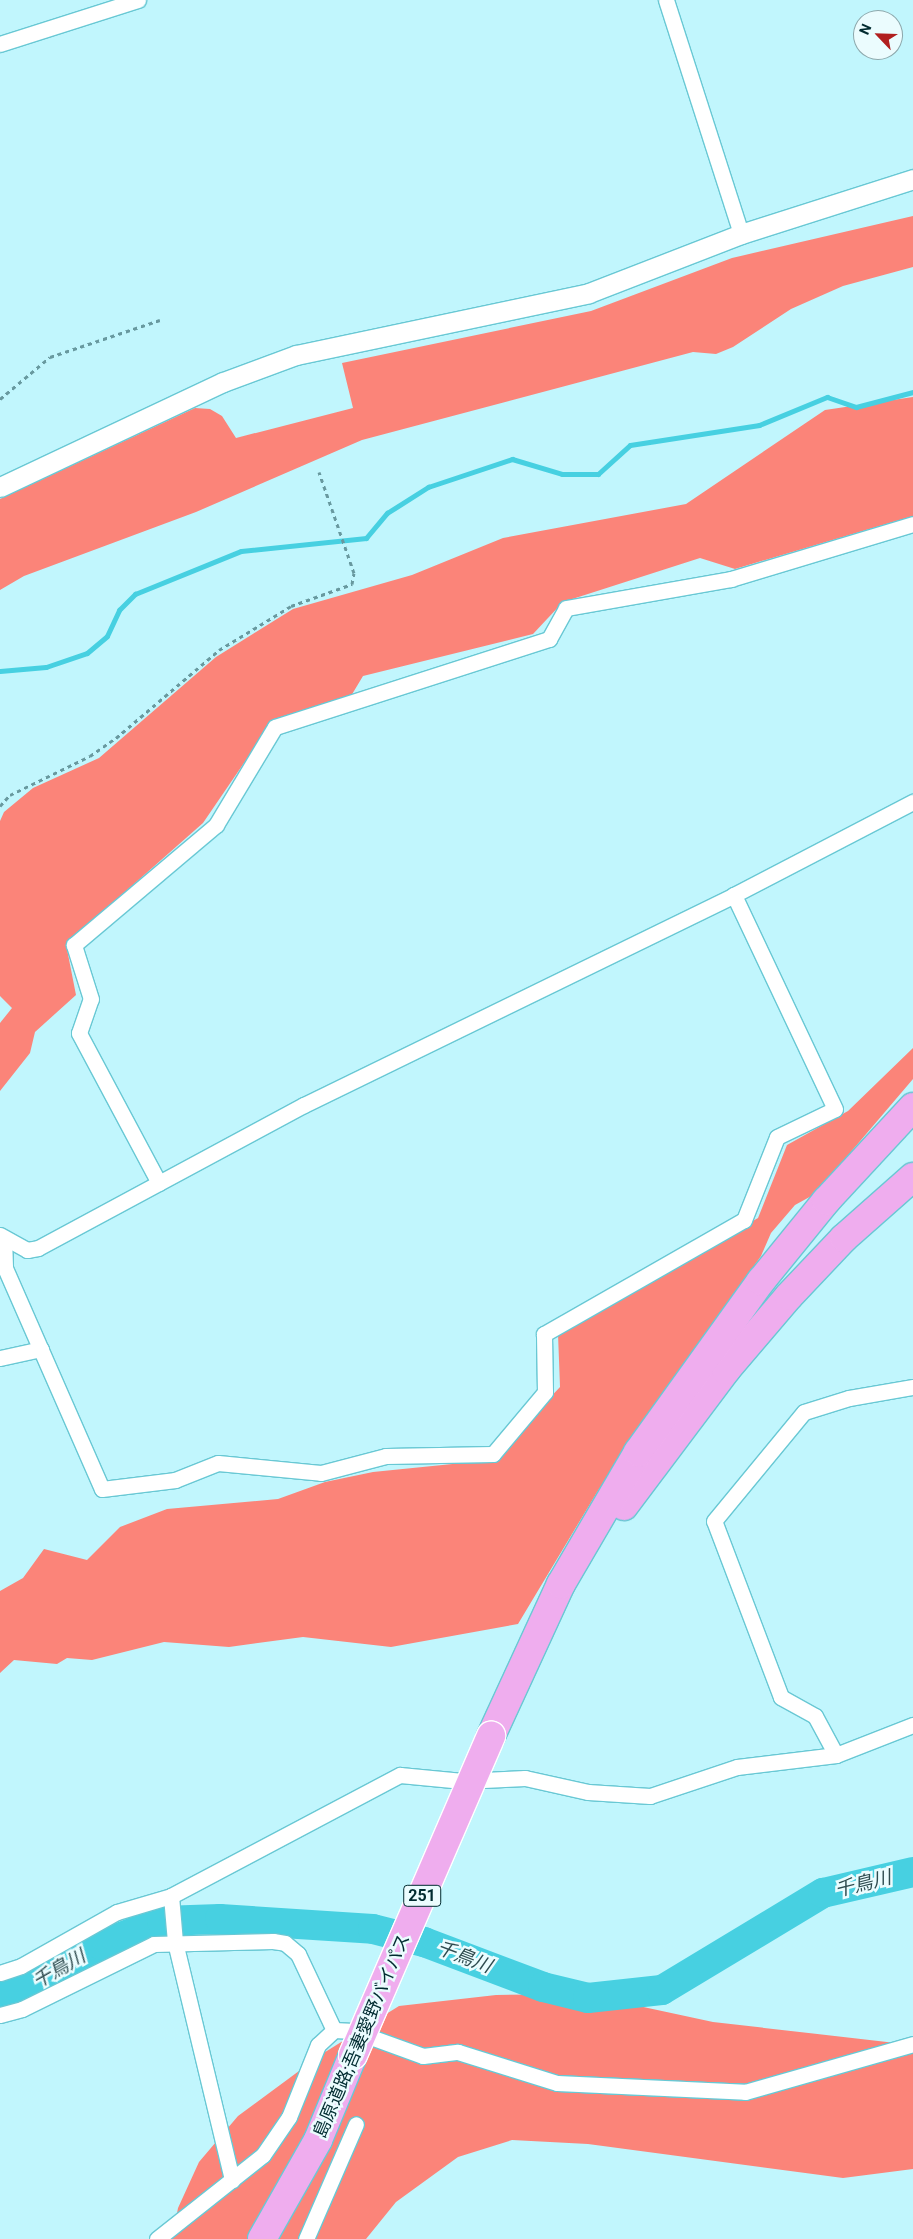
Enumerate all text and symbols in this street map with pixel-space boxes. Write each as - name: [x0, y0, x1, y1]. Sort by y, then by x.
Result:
- north arrow: [853, 10, 903, 60]
- text: N: [856, 22, 875, 37]
- water label: 千鳥川: [833, 1866, 893, 1902]
- road number: 251: [402, 1882, 442, 1910]
- street label: 島原道路;吾妻愛野バイパス: [309, 1931, 415, 2141]
- water label: 千鳥川: [433, 1936, 495, 1978]
- water label: 千鳥川: [29, 1945, 89, 1993]

